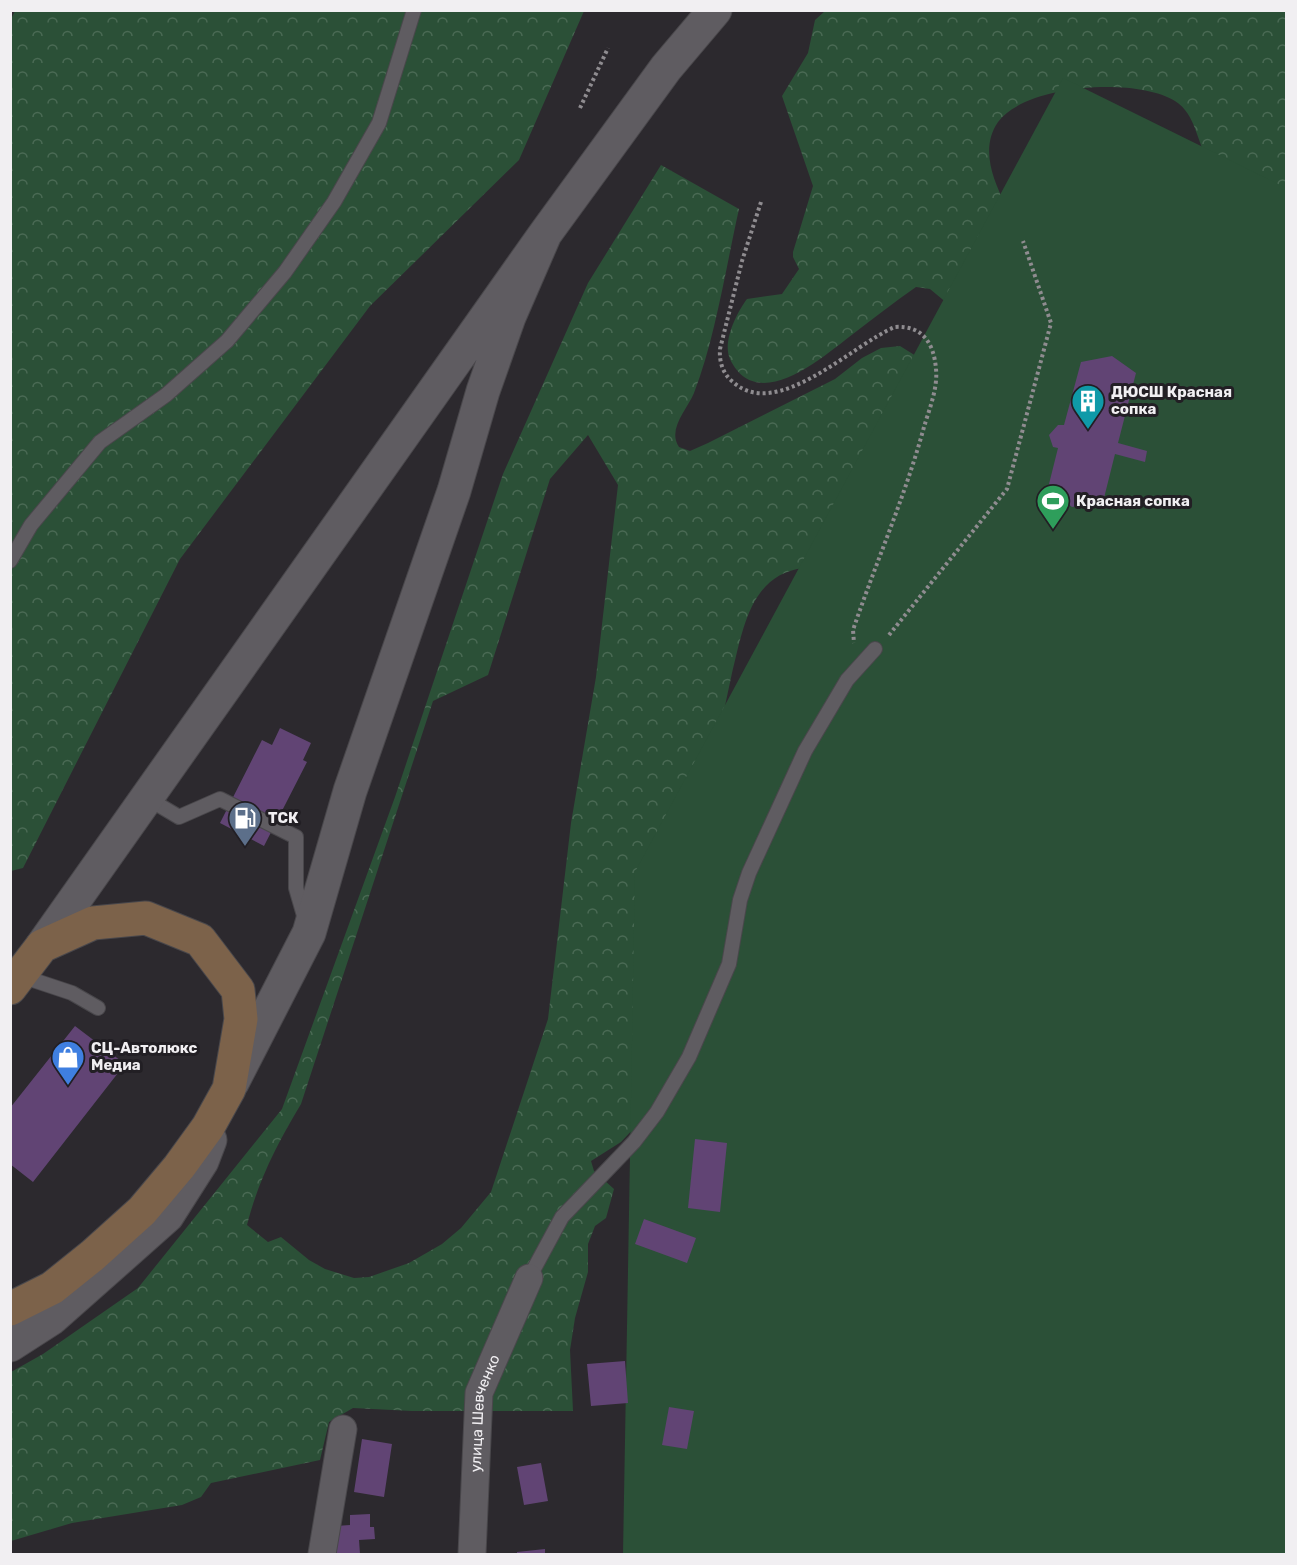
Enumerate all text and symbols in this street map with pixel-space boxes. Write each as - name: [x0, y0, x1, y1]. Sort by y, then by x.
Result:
- building icon: ДЮСШ Красная сопка: [1070, 383, 1106, 430]
- place label: ДЮСШ Красная сопка: [1111, 383, 1232, 418]
- sports icon: Красная сопка: [1035, 483, 1071, 530]
- place label: Красная сопка: [1076, 492, 1190, 510]
- fuel station icon: ТСК: [227, 800, 263, 847]
- place label: ТСК: [268, 809, 299, 827]
- shop icon: СЦ-Автолюкс Медиа: [50, 1039, 86, 1086]
- place label: СЦ-Автолюкс Медиа: [91, 1039, 198, 1074]
- street label: улица Шевченко: [467, 1352, 504, 1473]

